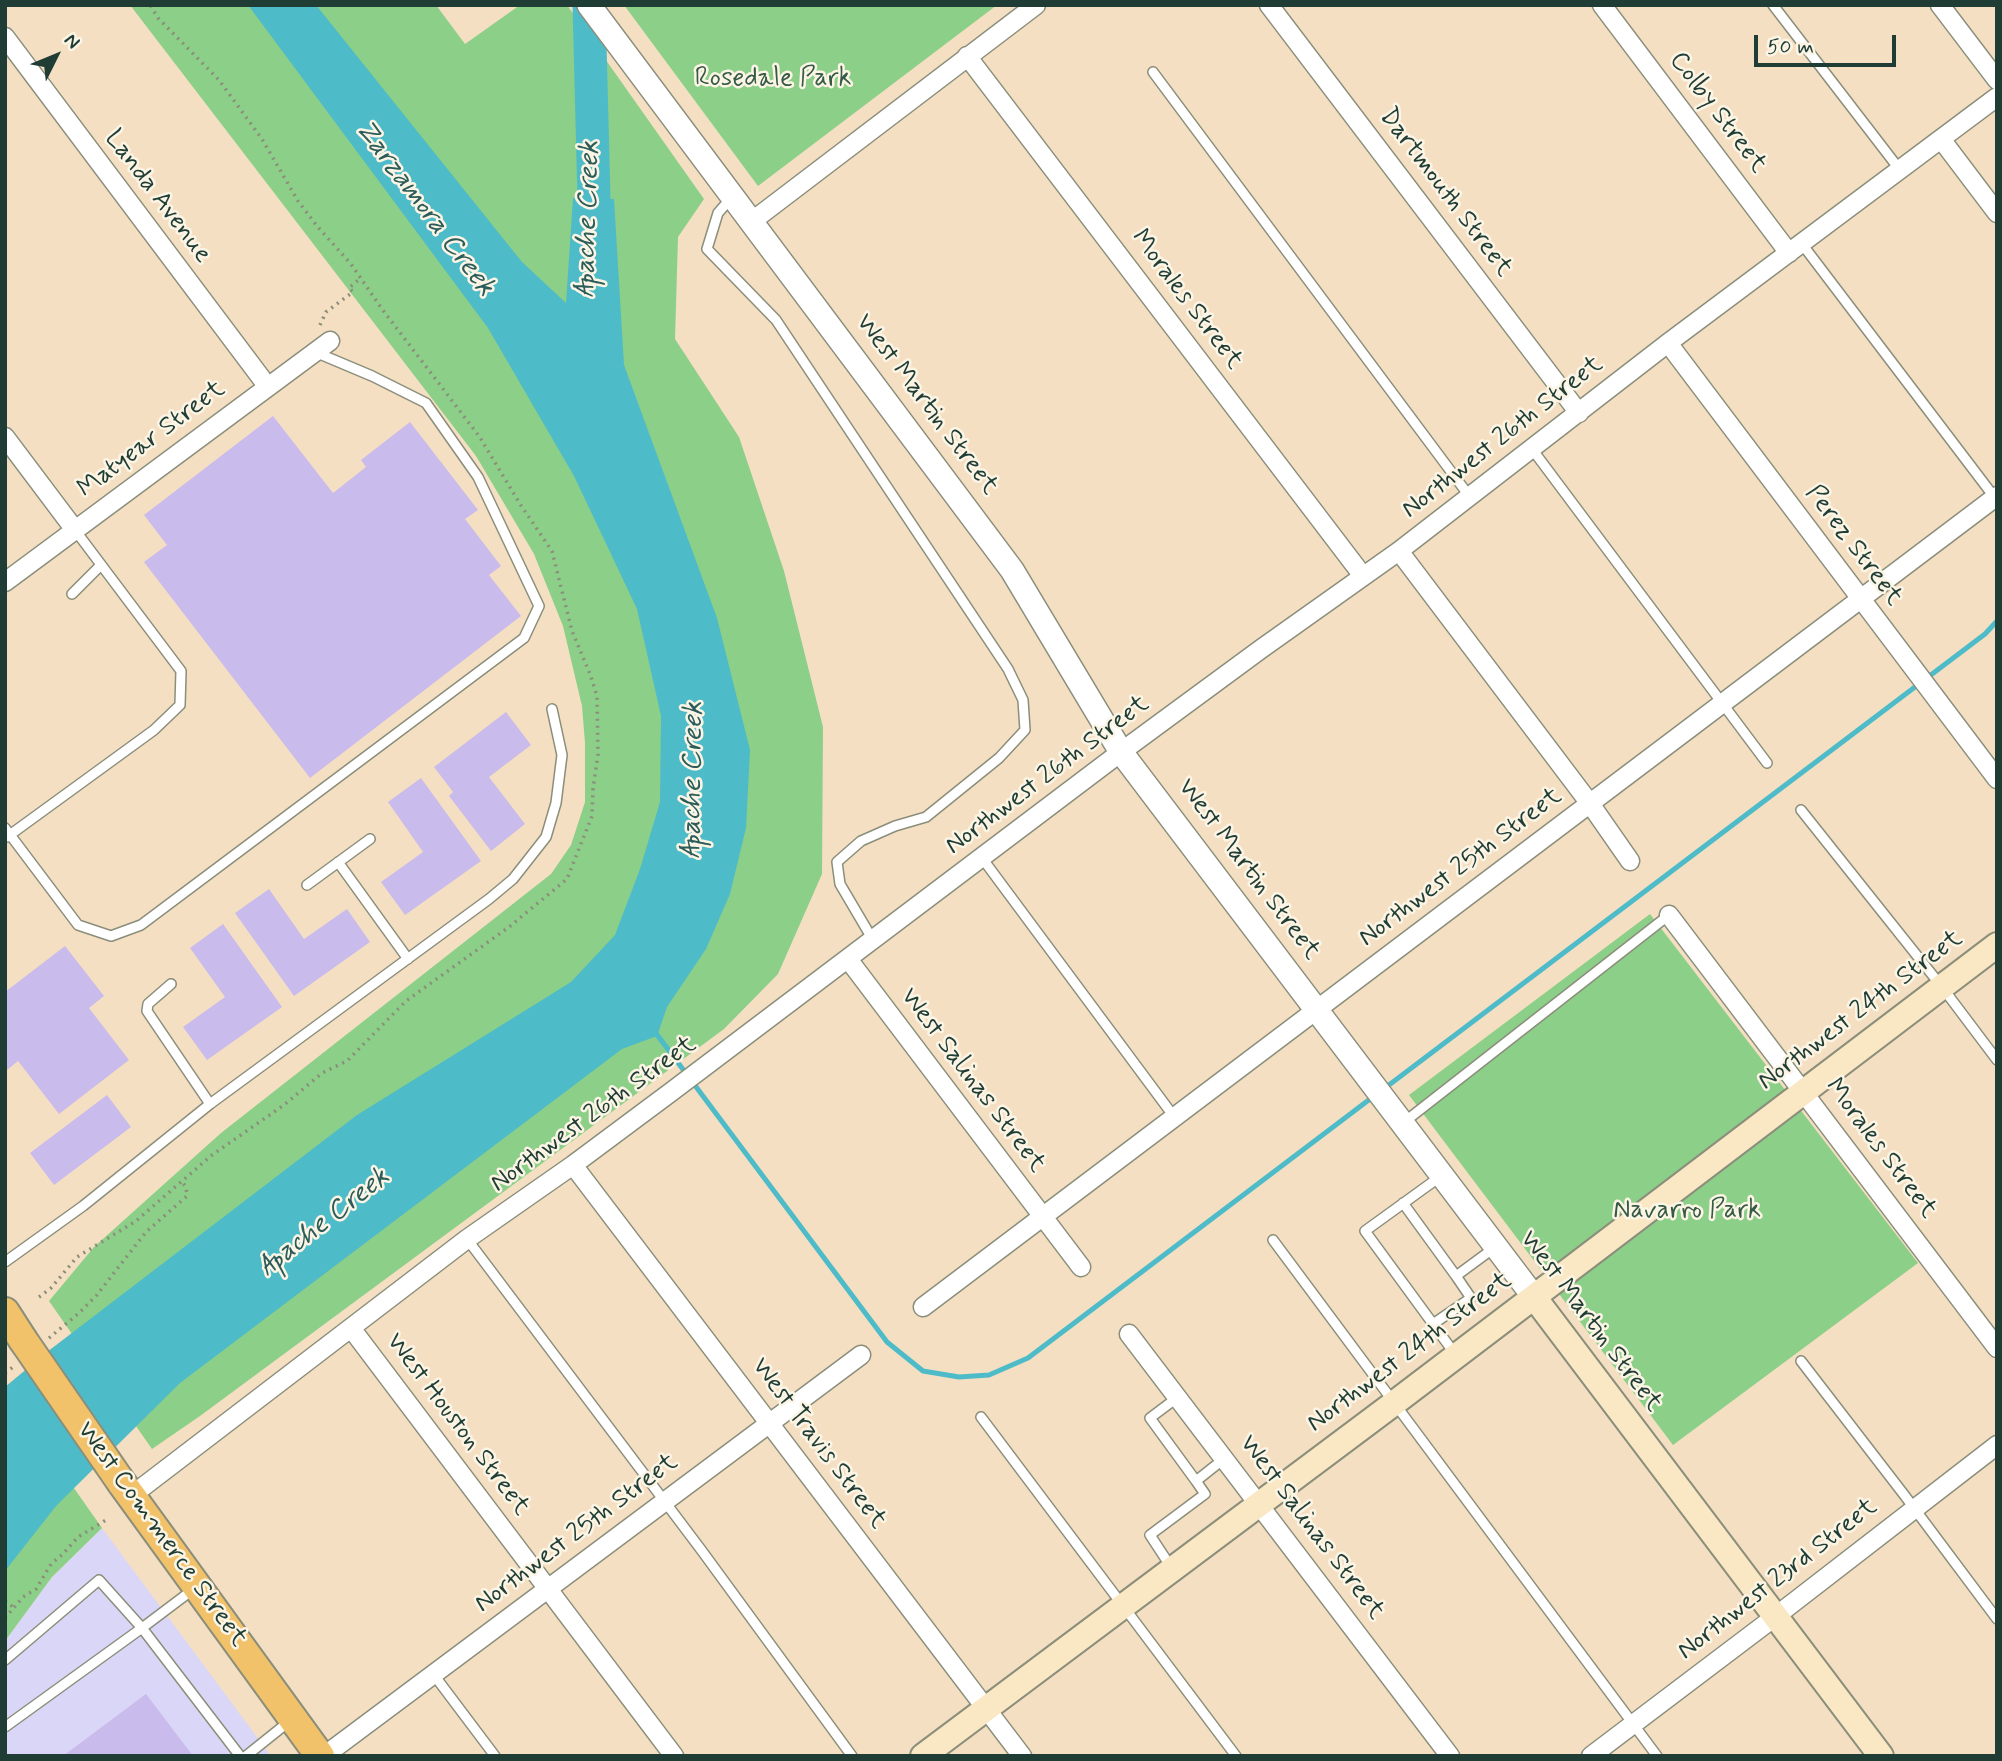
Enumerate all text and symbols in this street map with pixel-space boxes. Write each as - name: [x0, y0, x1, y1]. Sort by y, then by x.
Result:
- north arrow: [21, 21, 91, 91]
- scale bar: [1757, 21, 1899, 65]
- text: N: [58, 28, 85, 54]
- text: 50 m: [1767, 33, 1814, 61]
- street label: Colby Street: [1661, 46, 1773, 180]
- park label: Rosedale Park: [695, 64, 851, 96]
- street label: Dartmouth Street: [1371, 102, 1519, 284]
- water label: Zarzamora Creek: [347, 114, 501, 304]
- street label: Landa Avenue: [97, 124, 217, 270]
- water label: Apache Creek: [569, 140, 609, 298]
- street label: Morales Street: [1123, 224, 1249, 376]
- street label: West Martin Street: [848, 308, 1004, 502]
- street label: Northwest 26th Street: [1396, 350, 1610, 526]
- street label: Matyear Street: [72, 374, 232, 506]
- street label: Perez Street: [1797, 479, 1909, 613]
- street label: Northwest 26th Street: [940, 689, 1156, 863]
- water label: Apache Creek: [676, 701, 712, 859]
- street label: West Martin Street: [1170, 773, 1326, 967]
- street label: Northwest 25th Street: [1353, 781, 1569, 955]
- street label: Northwest 24th Street: [1753, 924, 1969, 1098]
- street label: West Salinas Street: [892, 983, 1052, 1179]
- street label: Northwest 26th Street: [485, 1030, 703, 1200]
- street label: Morales Street: [1817, 1073, 1943, 1225]
- water label: Apache Creek: [253, 1161, 397, 1285]
- park label: Navarro Park: [1613, 1196, 1761, 1228]
- street label: West Martin Street: [1512, 1225, 1668, 1419]
- street label: Northwest 24th Street: [1302, 1266, 1518, 1440]
- street label: West Houston Street: [378, 1328, 536, 1522]
- street label: West Travis Street: [744, 1352, 892, 1536]
- street label: West Commerce Street: [69, 1416, 253, 1654]
- street label: West Salinas Street: [1231, 1430, 1391, 1626]
- street label: Northwest 25th Street: [469, 1447, 685, 1621]
- street label: Northwest 23rd Street: [1672, 1492, 1884, 1668]

